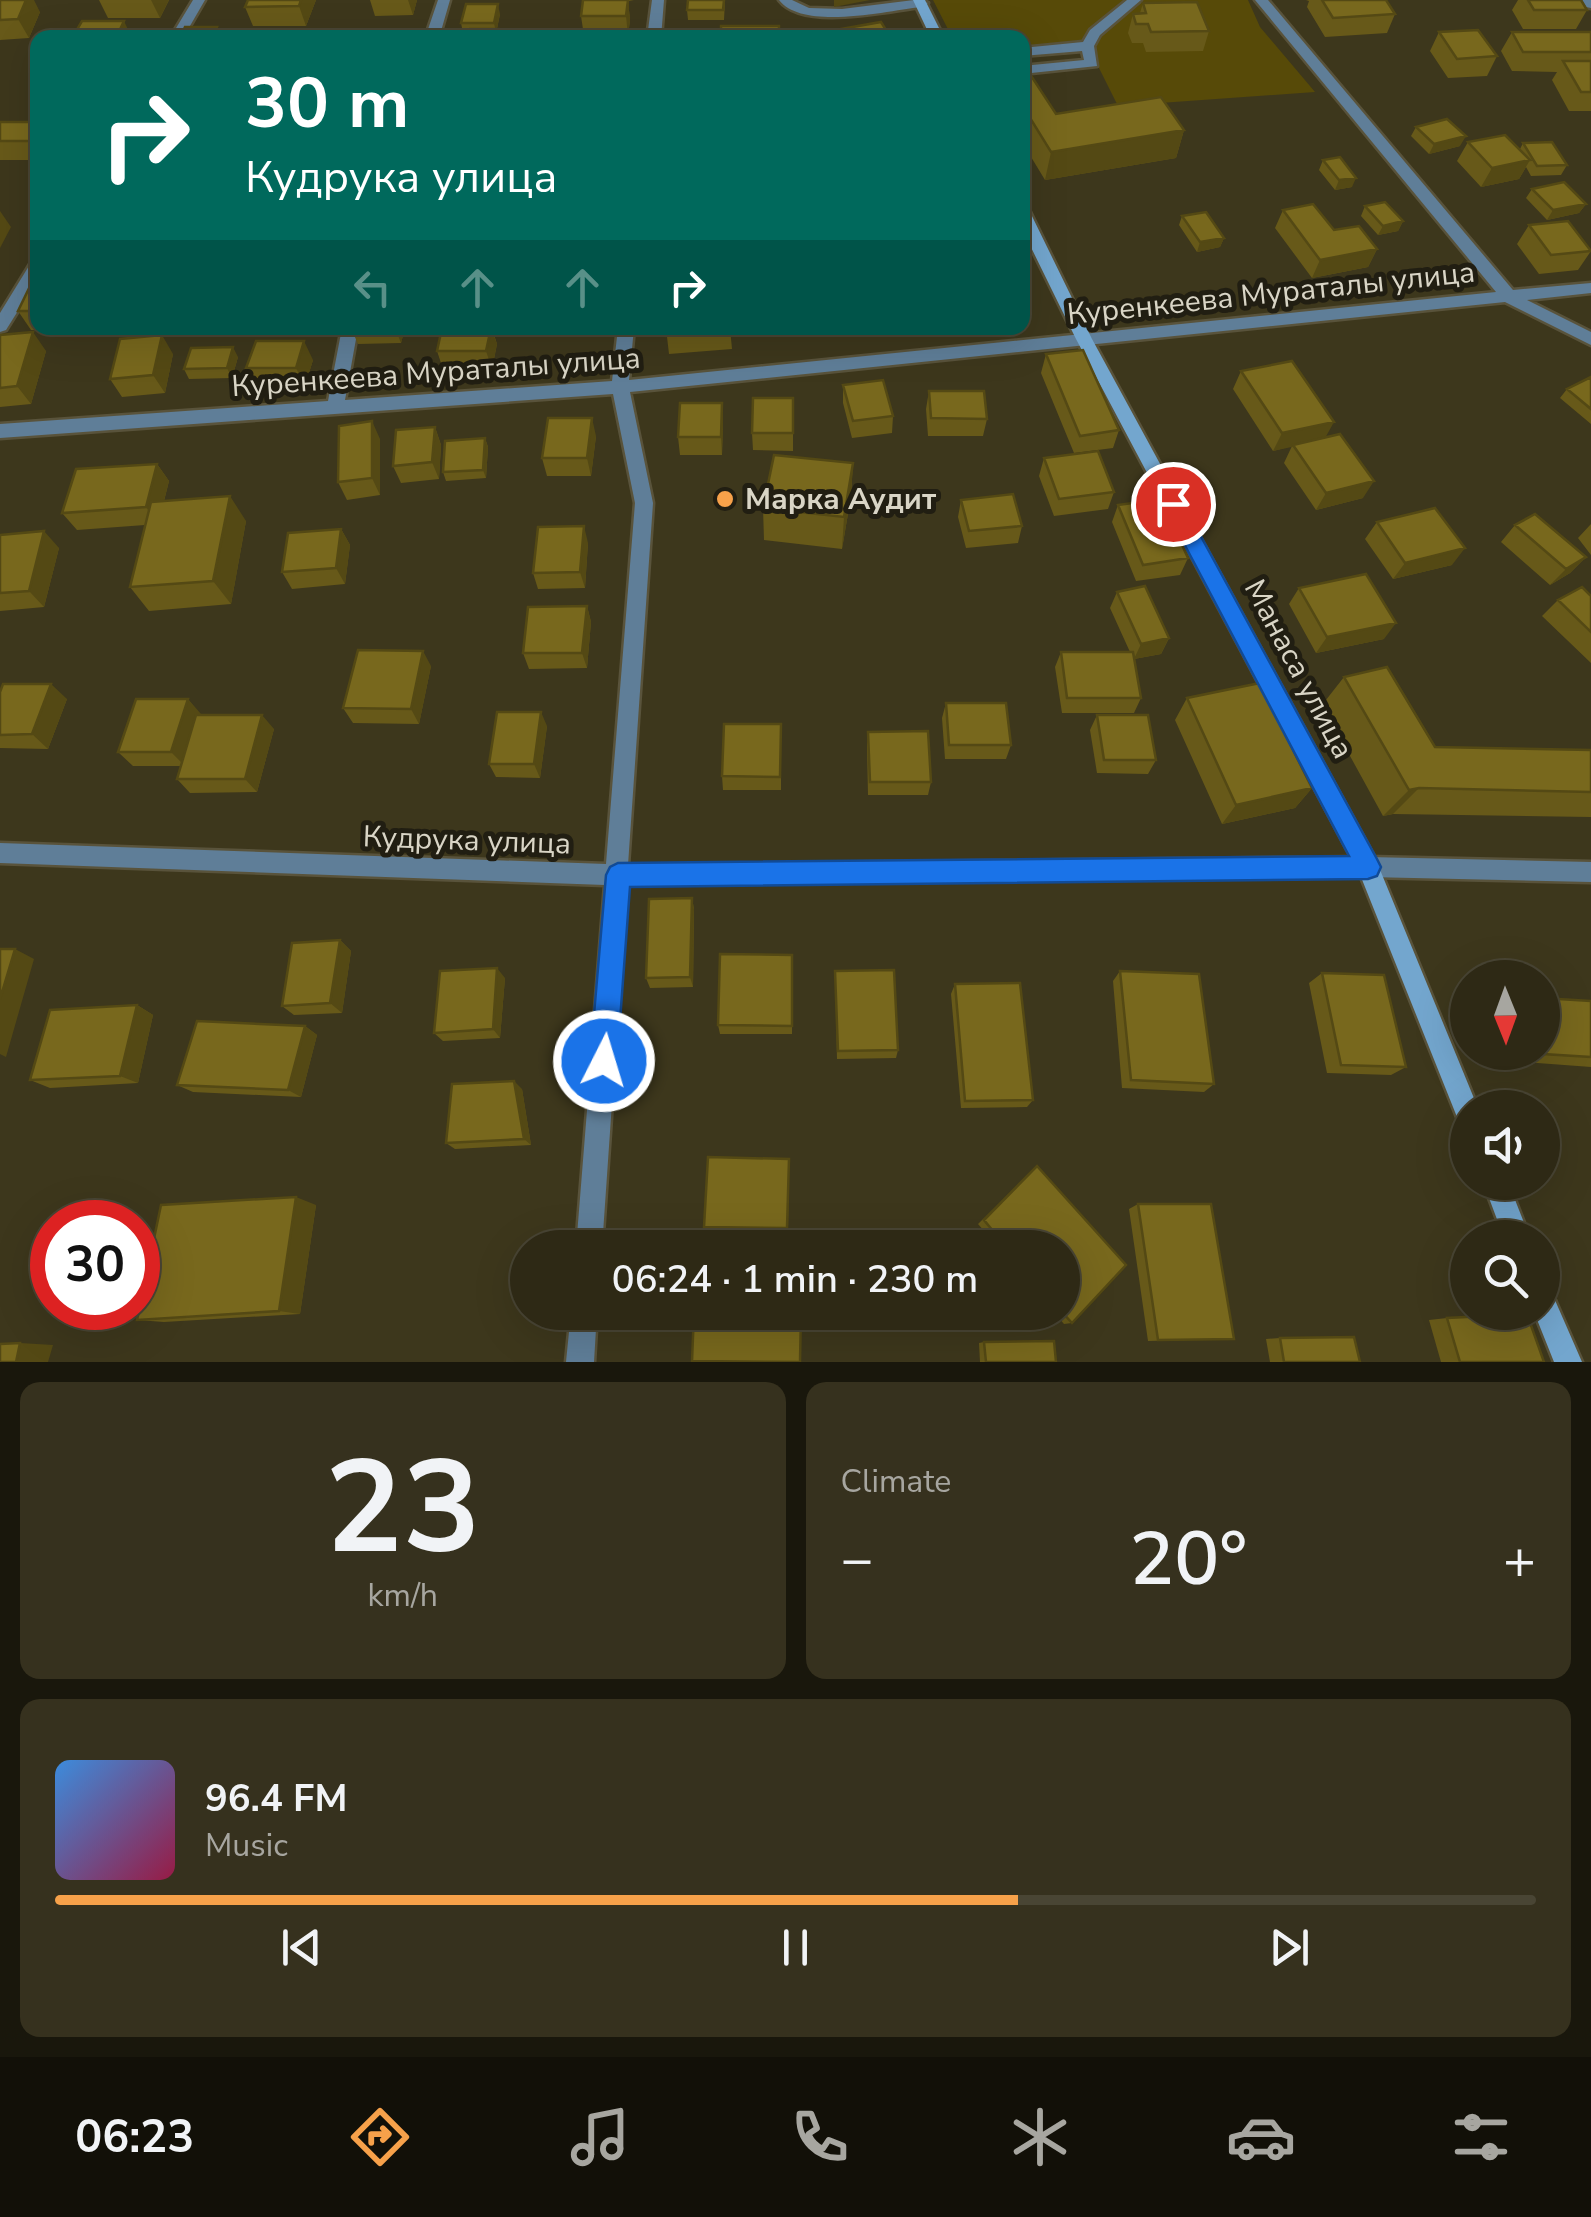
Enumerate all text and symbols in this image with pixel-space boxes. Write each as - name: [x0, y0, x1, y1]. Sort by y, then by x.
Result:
- text: 30 m: [245, 56, 409, 152]
- icon: right: [80, 70, 210, 200]
- text: Кудрука улица: [245, 147, 557, 208]
- street label: Куренкеева Мураталы улица: [1065, 252, 1477, 335]
- icon: left: [345, 260, 400, 315]
- icon: ahead: [450, 260, 505, 315]
- icon: ahead: [555, 260, 610, 315]
- icon: right: [660, 260, 715, 315]
- street label: Куренкеева Мураталы улица: [230, 338, 642, 407]
- pin: [1131, 462, 1216, 547]
- icon: arrive: [1146, 477, 1201, 532]
- place label: Марка Аудит: [745, 479, 937, 520]
- marker: Марка Аудит: [714, 488, 736, 510]
- street label: Манаса улица: [1234, 572, 1363, 766]
- street label: Кудрука улица: [362, 816, 572, 865]
- north arrow: [1450, 960, 1560, 1070]
- map controls: [1450, 960, 1560, 1330]
- position arrow: [552, 1009, 656, 1113]
- button: sound: [1450, 1090, 1560, 1200]
- speed limit sign: 30: [30, 1200, 160, 1330]
- button: search: [1450, 1220, 1560, 1330]
- text: 06:24 · 1 min · 230 m: [612, 1254, 978, 1305]
- text: 23: [325, 1420, 481, 1597]
- text: Climate: [841, 1460, 951, 1503]
- text: 20°: [1129, 1508, 1247, 1610]
- text: −: [841, 1522, 874, 1597]
- text: +: [1503, 1522, 1536, 1597]
- text: km/h: [367, 1574, 438, 1617]
- text: 96.4 FM: [205, 1773, 347, 1824]
- text: Music: [205, 1824, 288, 1867]
- icon: previous: [274, 1920, 329, 1975]
- icon: pause: [768, 1920, 823, 1975]
- icon: next: [1262, 1920, 1317, 1975]
- icon: directions: [345, 2102, 415, 2172]
- icon: music: [565, 2102, 635, 2172]
- icon: phone: [785, 2102, 855, 2172]
- icon: climate: [1005, 2102, 1075, 2172]
- icon: car: [1226, 2102, 1296, 2172]
- icon: filters: [1446, 2102, 1516, 2172]
- text: 06:23: [75, 2107, 194, 2168]

